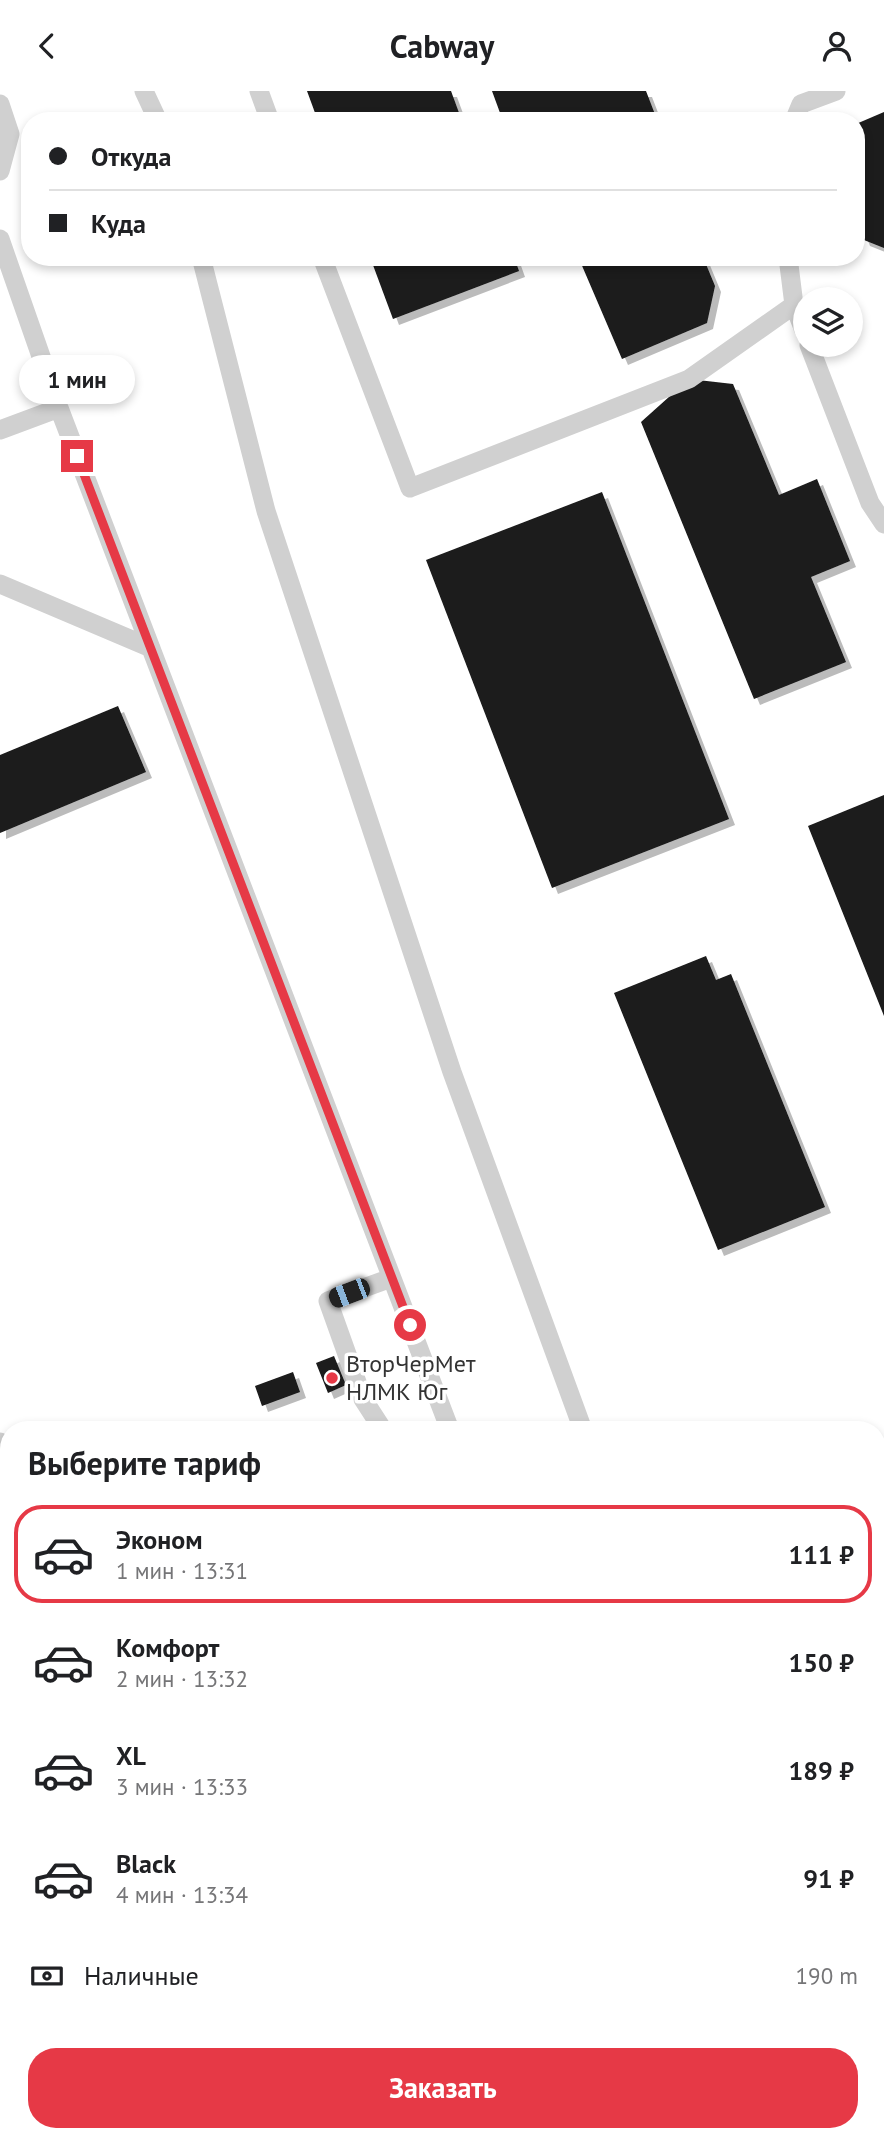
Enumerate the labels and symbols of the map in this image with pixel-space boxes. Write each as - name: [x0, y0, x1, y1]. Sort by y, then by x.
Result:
- callout: 1 мин: [19, 355, 135, 403]
- route end: [61, 440, 93, 472]
- car: [326, 1276, 373, 1310]
- route start: [394, 1309, 426, 1341]
- place label: ВторЧерМет НЛМК Юг: [346, 1348, 476, 1407]
- marker: ВторЧерМет НЛМК Юг: [324, 1370, 340, 1386]

